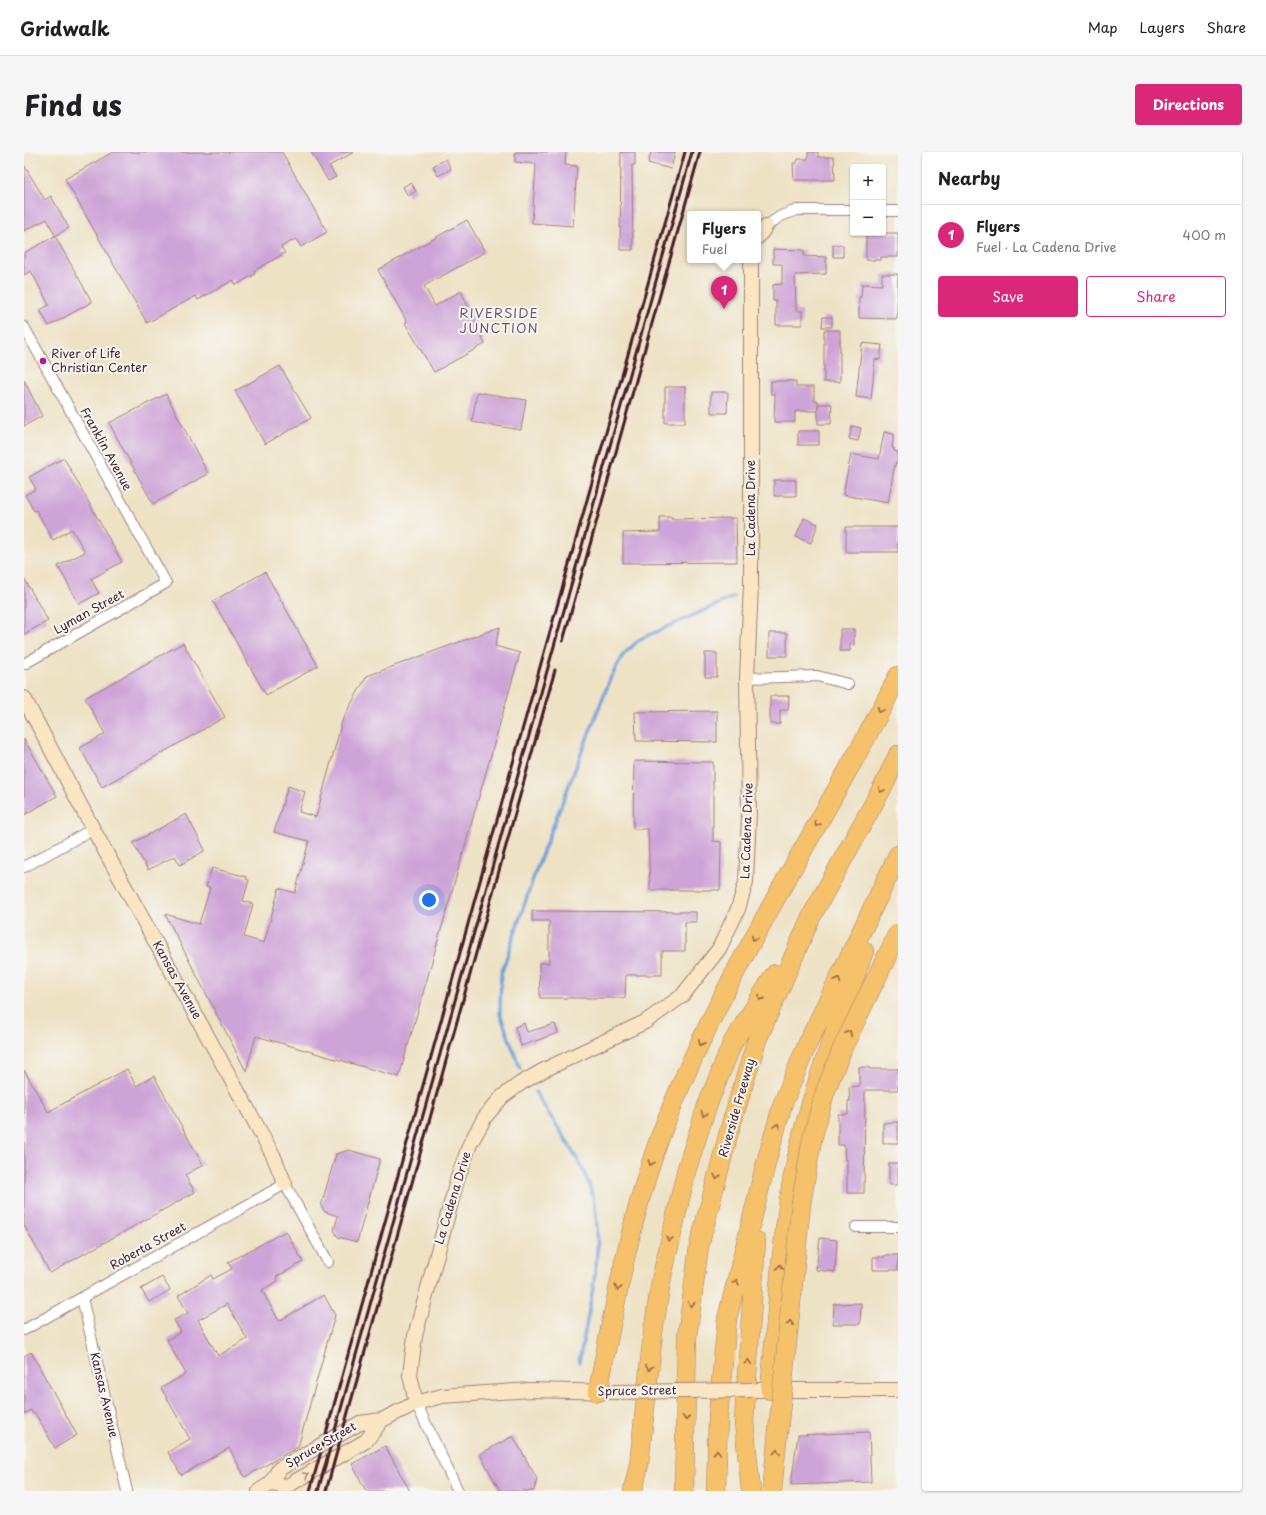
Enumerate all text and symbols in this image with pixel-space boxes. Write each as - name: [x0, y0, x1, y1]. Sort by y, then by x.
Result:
- text: Gridwalk: [20, 14, 110, 42]
- text: Map: [1088, 17, 1118, 38]
- text: Layers: [1140, 17, 1185, 38]
- text: Share: [1207, 17, 1246, 38]
- text: Find us: [24, 83, 122, 126]
- button: Directions: [1135, 84, 1242, 125]
- map controls: [850, 164, 886, 236]
- button: +: [850, 164, 886, 200]
- text: Nearby: [938, 165, 1000, 191]
- button: −: [850, 200, 886, 236]
- popup: [687, 211, 761, 263]
- text: Flyers: [976, 214, 1020, 237]
- text: Flyers: [702, 216, 746, 239]
- text: 1: [948, 225, 954, 244]
- text: 400 m: [1183, 225, 1226, 244]
- text: Fuel · La Cadena Drive: [976, 237, 1117, 256]
- text: Fuel: [702, 239, 727, 258]
- pin: 1: [711, 276, 737, 309]
- button: Save: [938, 276, 1078, 317]
- button: Share: [1086, 276, 1226, 317]
- district label: RIVERSIDE JUNCTION: [459, 303, 539, 337]
- place label: River of Life Christian Center: [51, 344, 148, 376]
- marker: River of Life Christian Center: [38, 356, 48, 366]
- street label: Franklin Avenue: [77, 404, 137, 494]
- street label: La Cadena Drive: [741, 460, 759, 556]
- street label: Lyman Street: [50, 584, 127, 638]
- one-way arrow: [878, 706, 885, 714]
- street label: La Cadena Drive: [735, 783, 757, 879]
- one-way arrow: [878, 786, 886, 793]
- one-way arrow: [815, 820, 822, 827]
- your location: [419, 890, 439, 910]
- one-way arrow: [751, 933, 759, 941]
- street label: Kansas Avenue: [149, 937, 207, 1022]
- one-way arrow: [833, 977, 841, 985]
- one-way arrow: [758, 994, 765, 1001]
- one-way arrow: [844, 1030, 852, 1037]
- one-way arrow: [698, 1038, 706, 1046]
- street label: Riverside Freeway: [713, 1056, 759, 1159]
- one-way arrow: [700, 1111, 709, 1118]
- one-way arrow: [772, 1122, 781, 1129]
- street label: La Cadena Drive: [429, 1149, 475, 1246]
- one-way arrow: [648, 1159, 656, 1166]
- one-way arrow: [713, 1173, 722, 1180]
- street label: Roberta Street: [106, 1217, 189, 1273]
- one-way arrow: [666, 1236, 674, 1242]
- one-way arrow: [776, 1264, 785, 1270]
- one-way arrow: [732, 1278, 740, 1285]
- one-way arrow: [614, 1285, 622, 1291]
- one-way arrow: [687, 1301, 696, 1307]
- one-way arrow: [785, 1320, 794, 1326]
- street label: Kansas Avenue: [86, 1350, 124, 1440]
- one-way arrow: [743, 1359, 752, 1365]
- one-way arrow: [645, 1365, 654, 1371]
- street label: Spruce Street: [597, 1380, 677, 1400]
- one-way arrow: [681, 1415, 690, 1421]
- street label: Spruce Street: [282, 1417, 359, 1472]
- one-way arrow: [713, 1449, 721, 1455]
- one-way arrow: [772, 1449, 781, 1455]
- one-way arrow: [302, 1472, 309, 1479]

